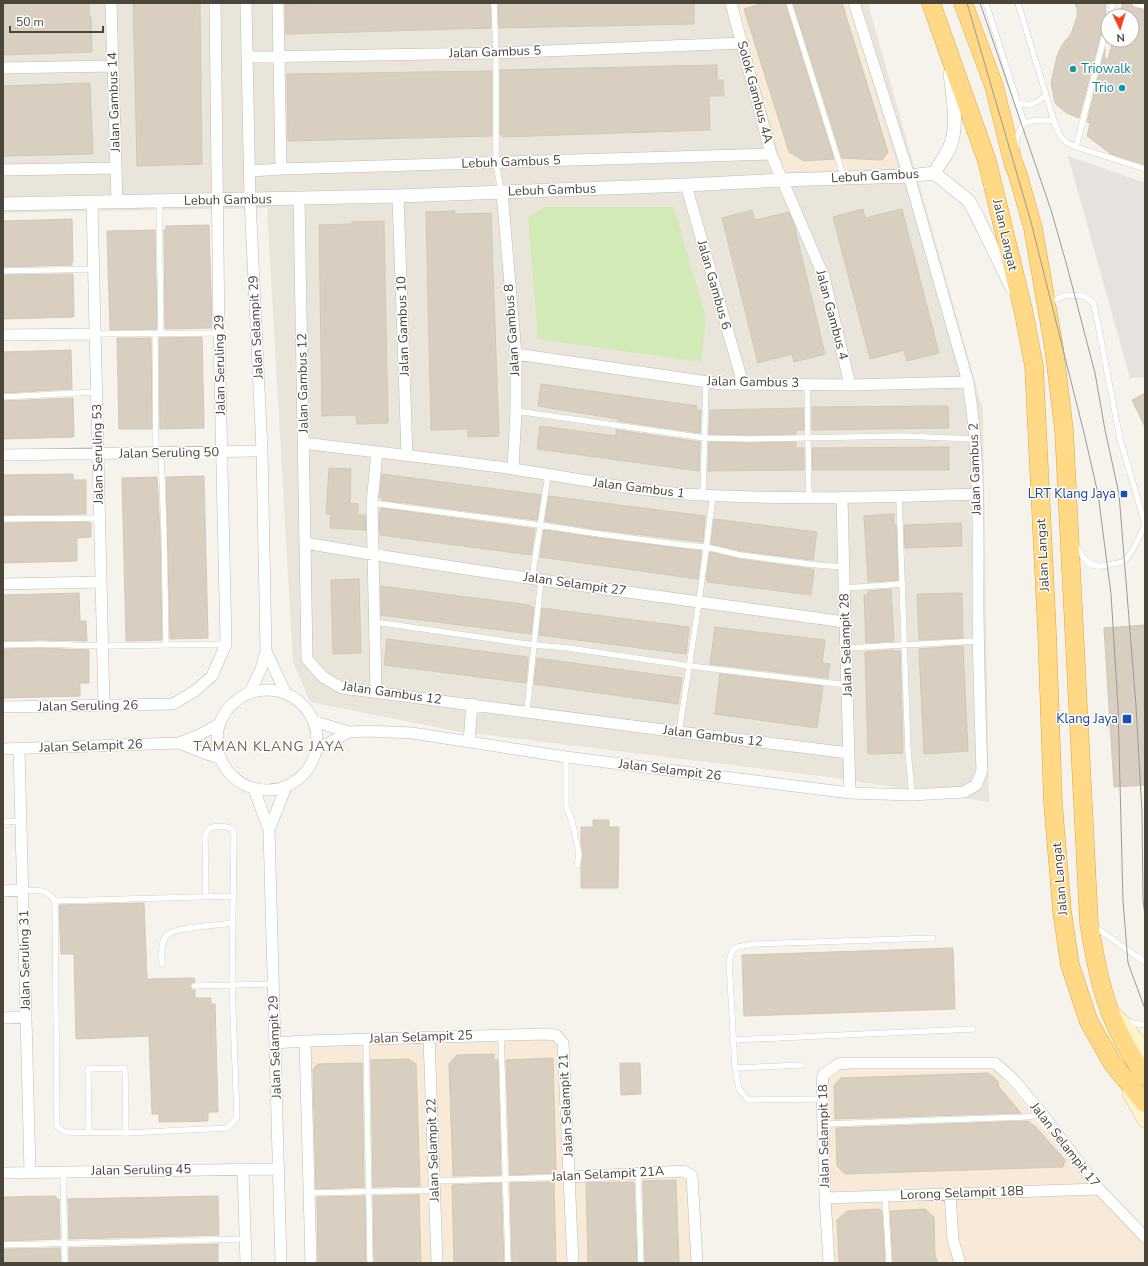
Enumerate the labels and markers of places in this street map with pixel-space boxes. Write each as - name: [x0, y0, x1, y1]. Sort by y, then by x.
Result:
- place label: Triowalk: [1081, 60, 1131, 78]
- marker: Triowalk: [1068, 64, 1078, 74]
- place label: Trio: [1092, 79, 1114, 97]
- marker: Trio: [1117, 83, 1127, 93]
- place label: LRT Klang Jaya: [1028, 485, 1116, 503]
- marker: LRT Klang Jaya: [1119, 489, 1129, 499]
- place label: Klang Jaya: [1056, 710, 1118, 728]
- marker: Klang Jaya: [1121, 713, 1133, 725]

